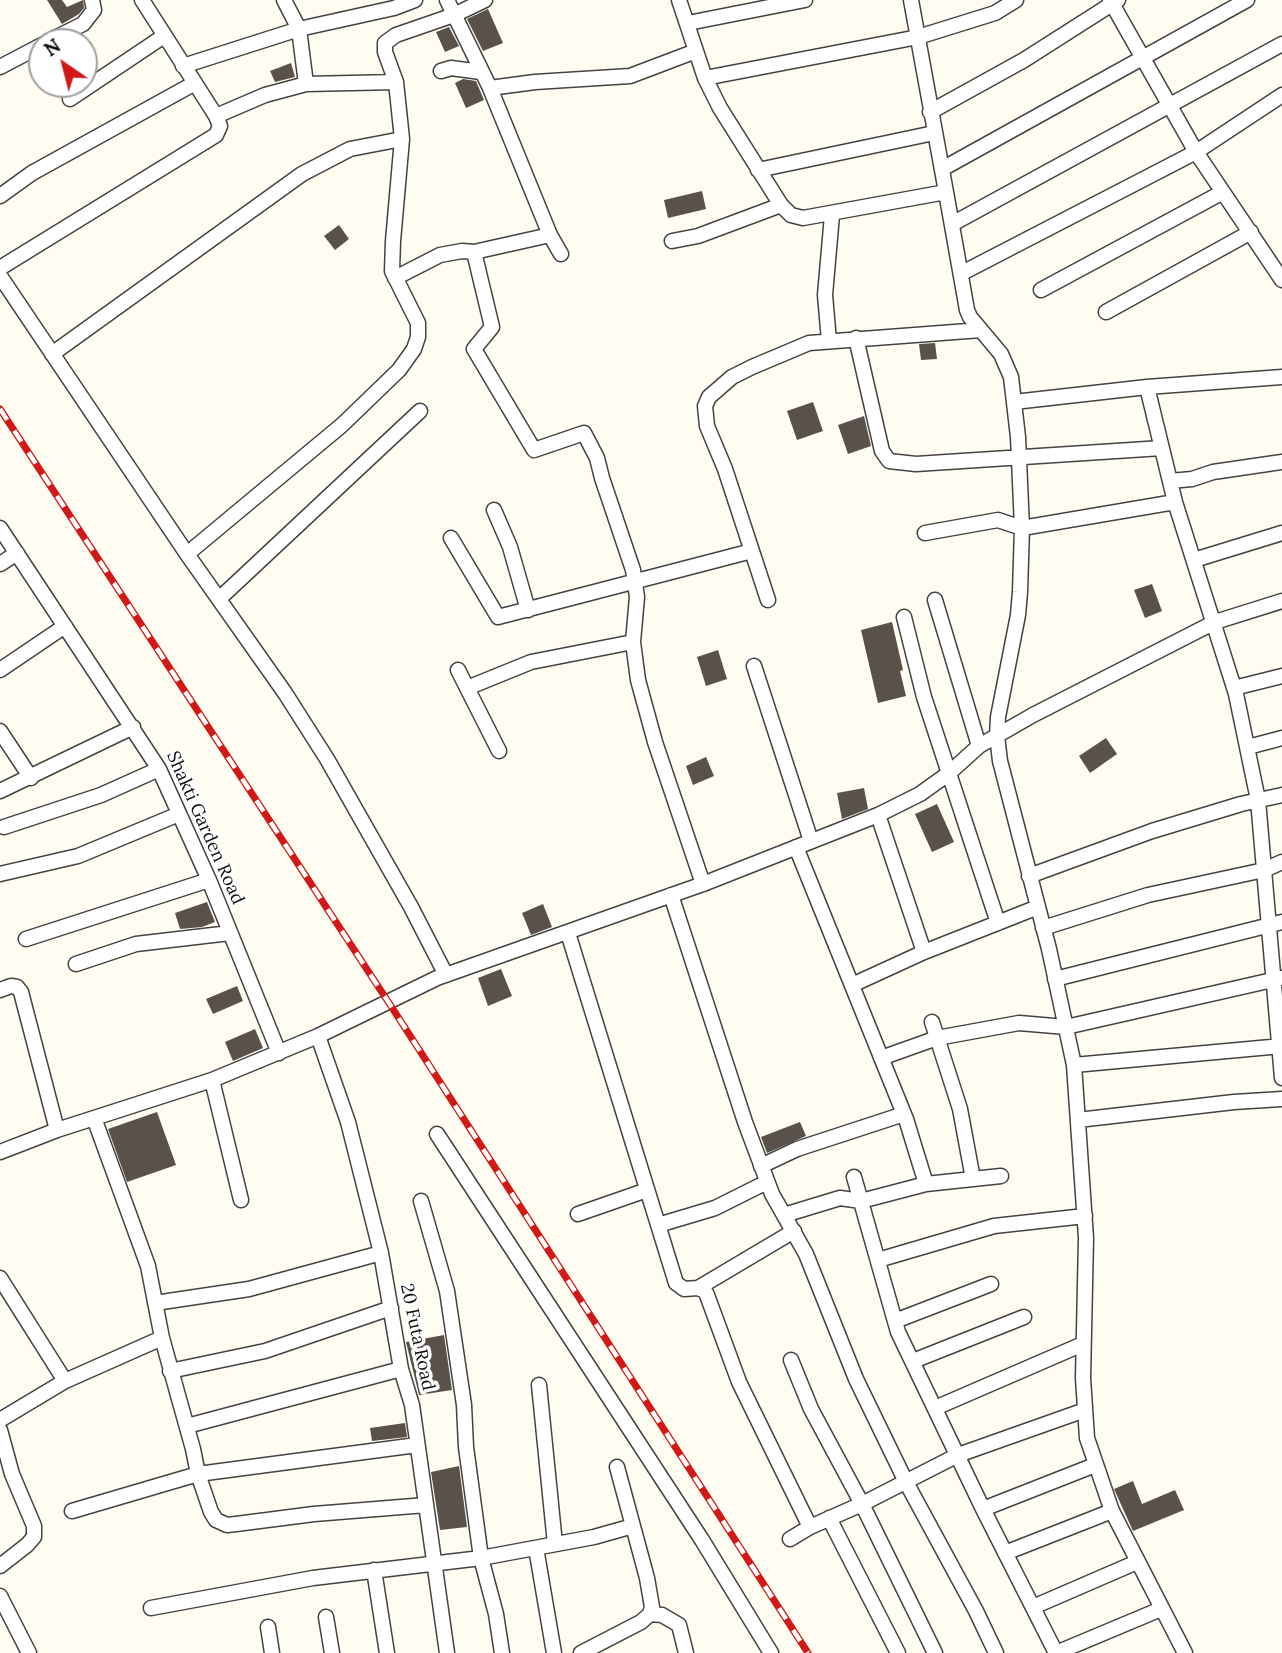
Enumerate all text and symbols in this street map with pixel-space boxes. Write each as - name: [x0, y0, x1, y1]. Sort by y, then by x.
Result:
- north arrow: [28, 28, 98, 98]
- text: N: [39, 33, 65, 61]
- street label: Shakti Garden Road: [162, 748, 248, 908]
- street label: 20 Futa Road: [395, 1282, 439, 1392]

